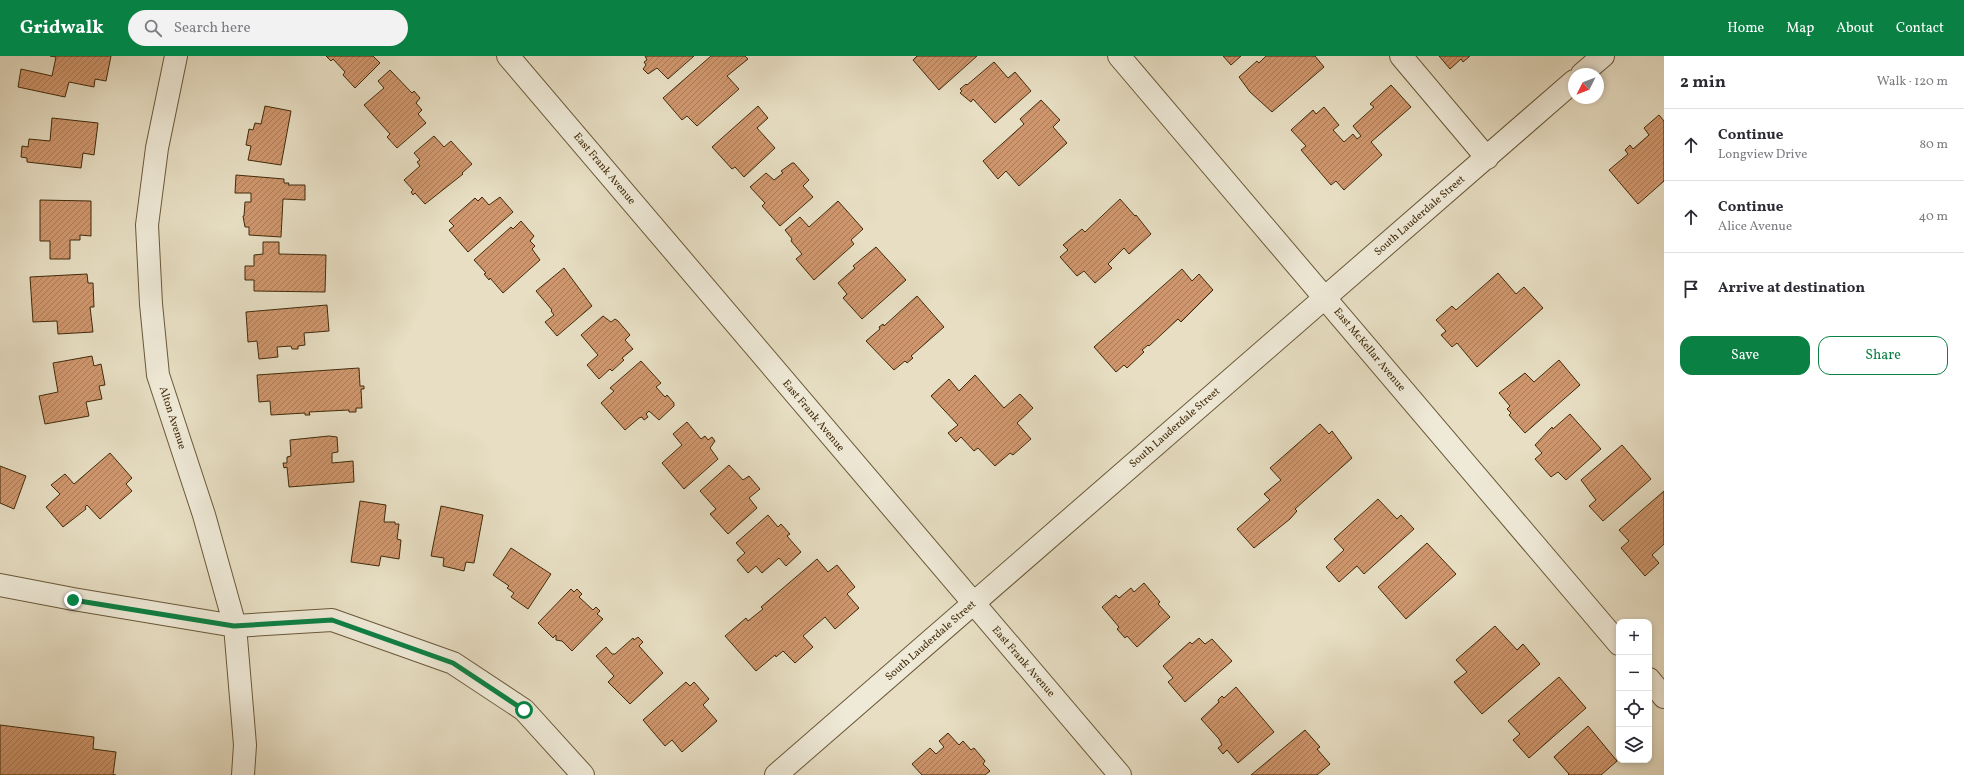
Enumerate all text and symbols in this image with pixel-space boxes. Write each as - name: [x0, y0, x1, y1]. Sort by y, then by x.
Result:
- search box: [128, 10, 408, 46]
- text: Gridwalk: [20, 15, 104, 41]
- icon: search: [142, 17, 164, 39]
- text: Search here: [174, 18, 251, 39]
- text: Home: [1727, 19, 1764, 38]
- text: Map: [1786, 19, 1814, 38]
- text: About: [1836, 19, 1874, 38]
- text: Contact: [1896, 19, 1944, 38]
- north arrow: [1568, 68, 1604, 104]
- text: 2 min: [1680, 71, 1726, 94]
- text: Walk · 120 m: [1877, 73, 1948, 91]
- text: Continue: [1718, 125, 1783, 146]
- street label: East Frank Avenue: [569, 130, 639, 208]
- icon: ahead: [1680, 134, 1702, 156]
- text: 80 m: [1919, 136, 1948, 154]
- text: Longview Drive: [1718, 146, 1807, 164]
- street label: South Lauderdale Street: [1371, 172, 1469, 260]
- text: Continue: [1718, 197, 1783, 218]
- icon: ahead: [1680, 206, 1702, 228]
- text: 40 m: [1919, 208, 1948, 226]
- text: Alice Avenue: [1718, 218, 1792, 236]
- icon: arrive: [1680, 278, 1702, 300]
- text: Arrive at destination: [1718, 278, 1865, 299]
- street label: East McKellar Avenue: [1330, 305, 1408, 395]
- button: Save: [1680, 336, 1810, 375]
- button: Share: [1818, 336, 1948, 375]
- street label: East Frank Avenue: [778, 377, 848, 455]
- street label: South Lauderdale Street: [1126, 384, 1224, 472]
- street label: Alton Avenue: [155, 385, 189, 451]
- route end: [64, 591, 82, 609]
- street label: South Lauderdale Street: [882, 597, 980, 685]
- map controls: [1616, 619, 1652, 763]
- button: +: [1616, 619, 1652, 655]
- street label: East Frank Avenue: [988, 623, 1058, 701]
- button: −: [1616, 655, 1652, 691]
- button: locate: [1616, 691, 1652, 727]
- route start: [515, 701, 533, 719]
- button: layers: [1616, 727, 1652, 763]

